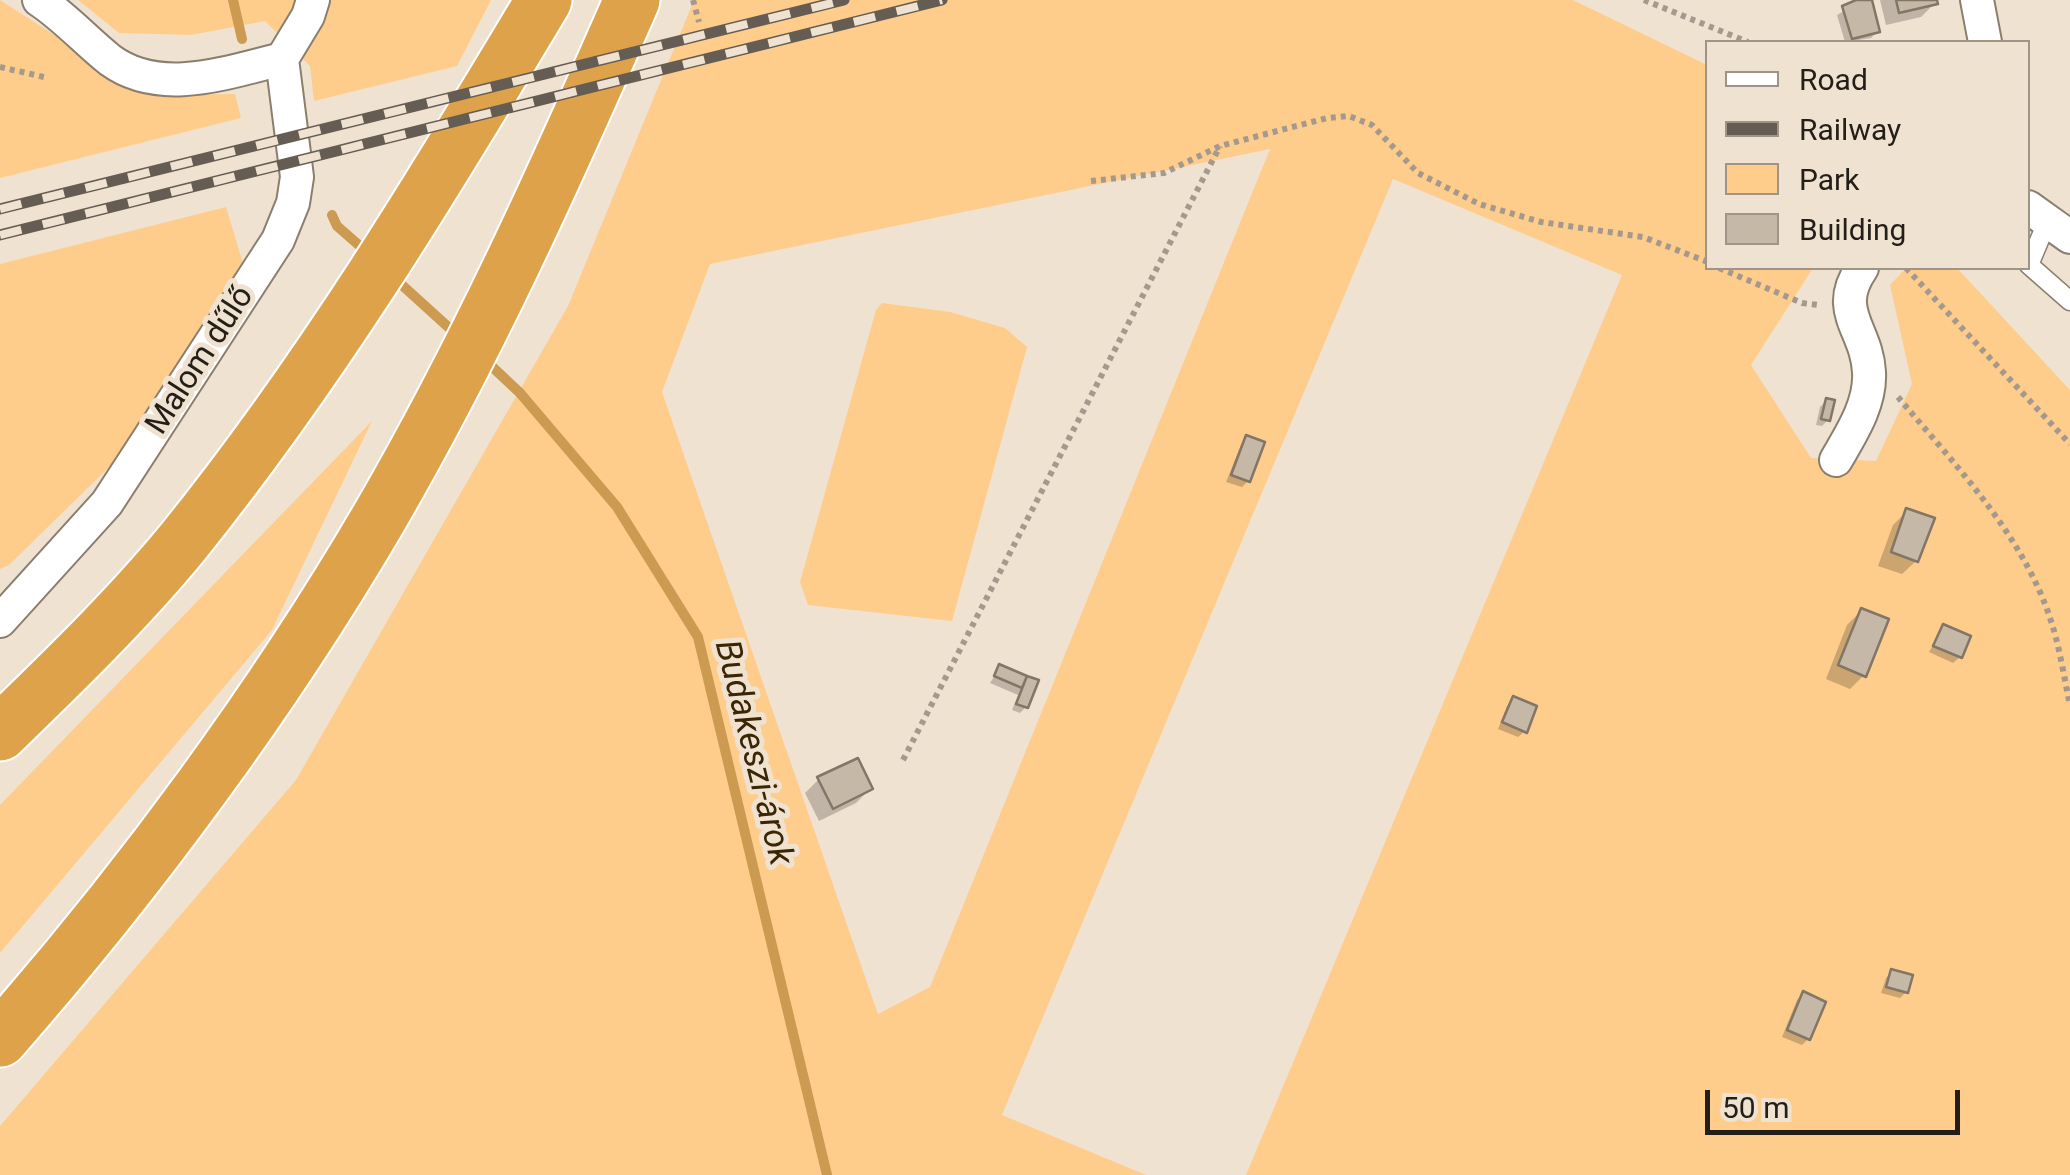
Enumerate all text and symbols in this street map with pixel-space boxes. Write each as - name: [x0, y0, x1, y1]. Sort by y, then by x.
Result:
- legend: [1705, 40, 2030, 270]
- text: Road: [1799, 62, 1868, 97]
- text: Railway: [1799, 112, 1901, 147]
- text: Park: [1799, 162, 1859, 197]
- text: Building: [1799, 212, 1906, 247]
- street label: Malom dűlő: [139, 280, 263, 442]
- water label: Budakeszi-árok: [704, 636, 800, 870]
- scale bar: [1710, 1070, 1965, 1132]
- text: 50 m: [1722, 1090, 1789, 1125]

